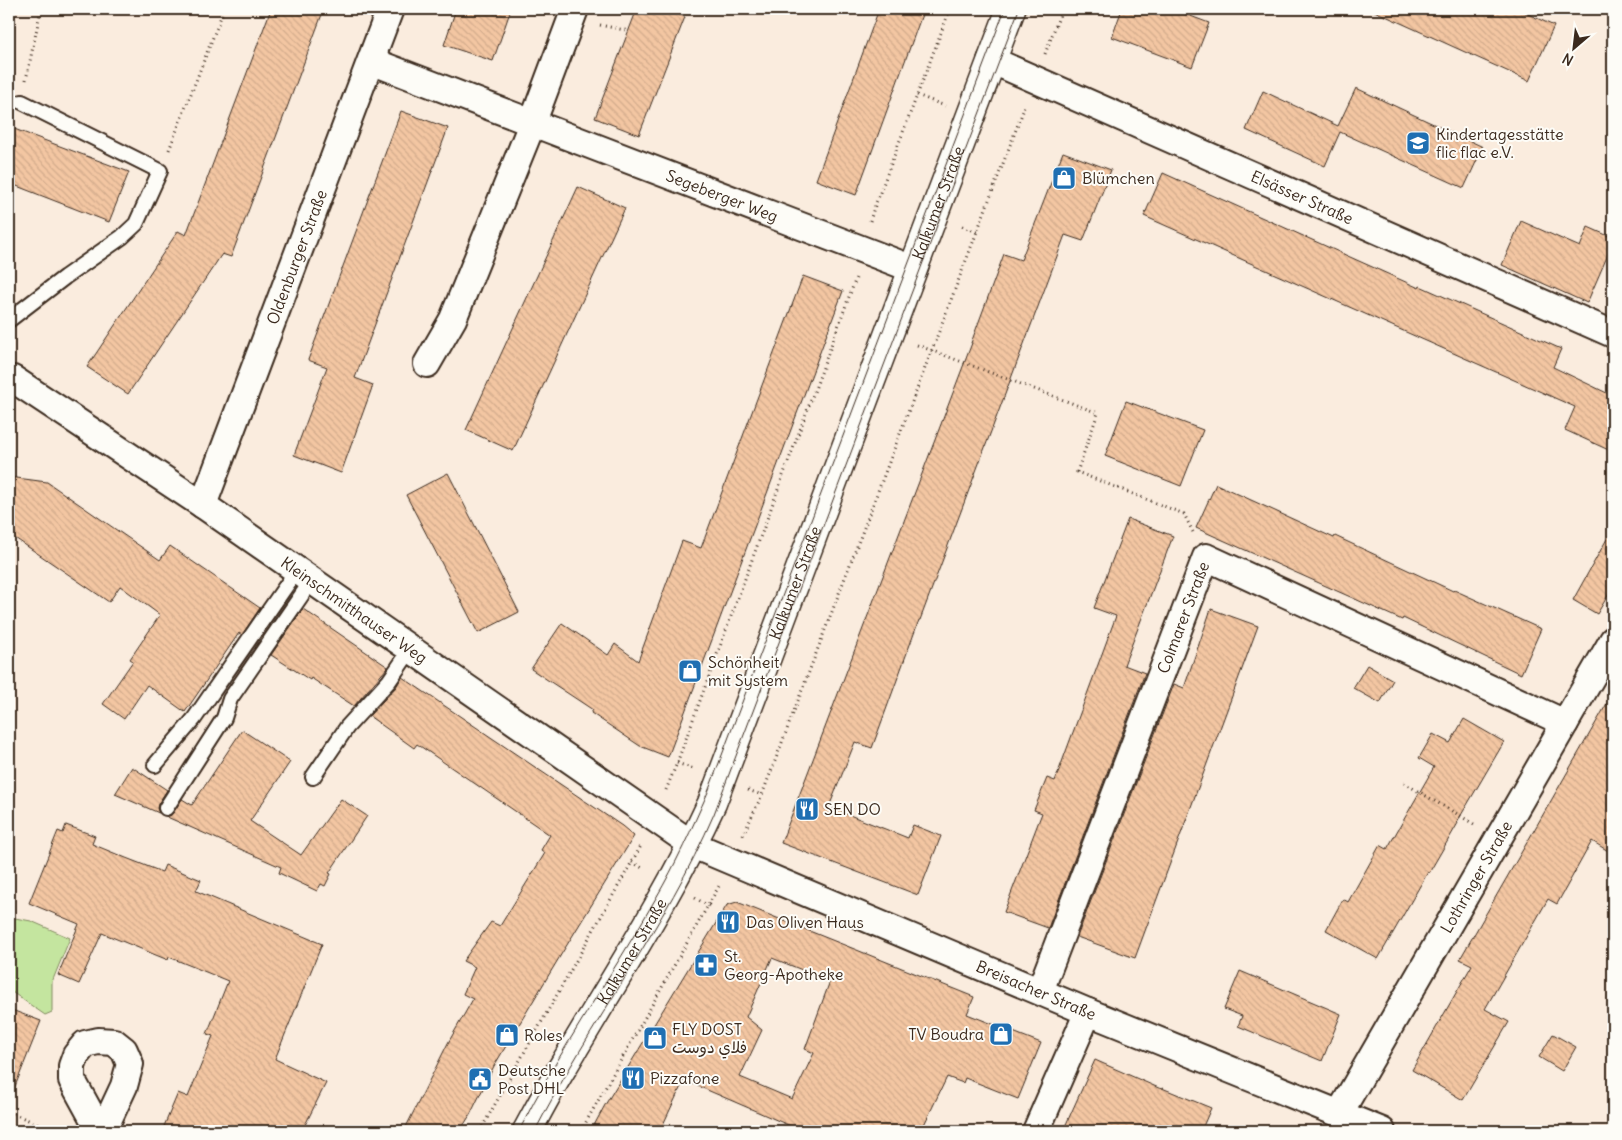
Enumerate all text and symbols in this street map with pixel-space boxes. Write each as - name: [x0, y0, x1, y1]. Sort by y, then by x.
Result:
- north arrow: [1550, 22, 1600, 72]
- text: N: [1559, 49, 1576, 70]
- place label: Kindertagesstätte flic flac e.V.: [1436, 124, 1564, 162]
- school or university icon: Kindertagesstätte flic flac e.V.: [1405, 130, 1431, 156]
- street label: Kalkumer Straße: [908, 143, 968, 263]
- street label: Segeberger Weg: [663, 165, 781, 226]
- shop icon: Blümchen: [1051, 165, 1077, 191]
- street label: Elsässer Straße: [1248, 166, 1356, 228]
- place label: Blümchen: [1082, 168, 1155, 188]
- street label: Oldenburger Straße: [262, 187, 331, 327]
- street label: Kalkumer Straße: [764, 523, 825, 642]
- street label: Kleinschmitthauser Weg: [277, 552, 431, 668]
- street label: Colmarer Straße: [1152, 559, 1213, 676]
- place label: Schönheit mit System: [708, 652, 788, 690]
- shop icon: Schönheit mit System: [677, 658, 703, 684]
- restaurant icon: SEN DO: [794, 796, 820, 822]
- place label: SEN DO: [824, 799, 881, 819]
- street label: Lothringer Straße: [1436, 817, 1516, 936]
- street label: Kalkumer Straße: [593, 895, 671, 1008]
- restaurant icon: Das Oliven Haus: [715, 909, 741, 935]
- place label: Das Oliven Haus: [746, 912, 864, 932]
- place label: St. Georg-Apotheke: [724, 946, 843, 984]
- pharmacy icon: St. Georg-Apotheke: [693, 952, 719, 978]
- street label: Breisacher Straße: [973, 956, 1099, 1024]
- place label: FLY DOST فلاي دوست: [672, 1019, 747, 1059]
- shop icon: TV Boudra: [988, 1021, 1014, 1047]
- shop icon: Roles: [494, 1022, 520, 1048]
- place label: TV Boudra: [908, 1024, 984, 1044]
- place label: Roles: [524, 1025, 563, 1045]
- shop icon: FLY DOST فلاي دوست: [642, 1025, 668, 1051]
- place label: Deutsche Post DHL: [498, 1060, 566, 1098]
- restaurant icon: Pizzafone: [620, 1065, 646, 1091]
- public building icon: Deutsche Post DHL: [467, 1066, 493, 1092]
- place label: Pizzafone: [650, 1068, 719, 1088]

